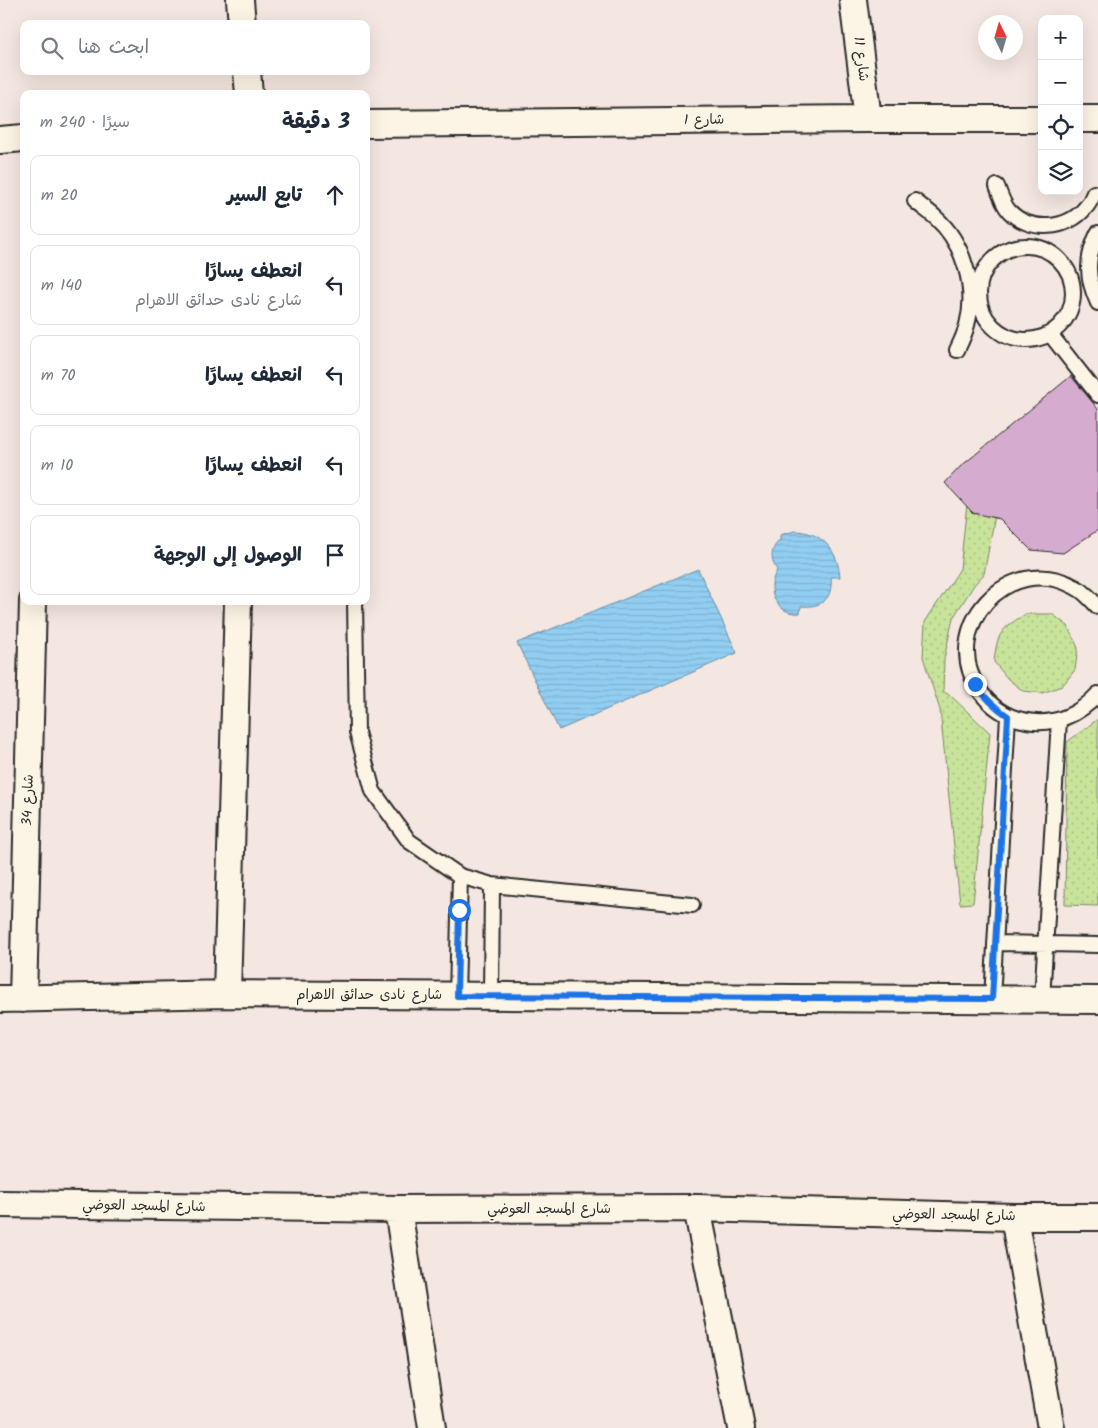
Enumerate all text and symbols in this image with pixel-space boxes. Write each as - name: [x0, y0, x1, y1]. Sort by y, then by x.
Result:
- north arrow: [978, 15, 1023, 60]
- map controls: [1038, 15, 1083, 195]
- button: +: [1038, 15, 1083, 60]
- search box: [20, 20, 370, 75]
- text: ابحث هنا: [78, 33, 149, 63]
- icon: search: [38, 34, 66, 62]
- street label: شارع 11: [847, 35, 875, 83]
- button: −: [1038, 60, 1083, 105]
- button: locate: [1038, 105, 1083, 150]
- text: 3 دقيقة: [282, 106, 350, 139]
- street label: شارع 1: [684, 109, 724, 131]
- text: سيرًا · 240 m: [40, 110, 130, 135]
- button: layers: [1038, 150, 1083, 195]
- text: تابع السير: [227, 181, 302, 211]
- icon: ahead: [321, 181, 349, 209]
- text: 20 m: [41, 183, 77, 208]
- text: انعطف يسارًا: [205, 257, 302, 287]
- icon: left: [321, 271, 349, 299]
- text: 140 m: [41, 273, 82, 298]
- text: شارع نادى حدائق الاهرام: [135, 288, 302, 313]
- text: انعطف يسارًا: [205, 361, 302, 391]
- icon: left: [321, 361, 349, 389]
- text: 70 m: [41, 363, 76, 388]
- text: انعطف يسارًا: [205, 451, 302, 481]
- icon: left: [321, 451, 349, 479]
- text: 10 m: [41, 453, 73, 478]
- text: الوصول إلى الوجهة: [154, 541, 302, 571]
- icon: arrive: [321, 541, 349, 569]
- route end: [964, 673, 987, 696]
- street label: شارع 34: [16, 774, 40, 826]
- route start: [448, 899, 471, 922]
- street label: شارع نادى حدائق الاهرام: [296, 984, 442, 1006]
- street label: شارع المسجد العوضي: [82, 1194, 206, 1219]
- street label: شارع المسجد العوضي: [487, 1198, 611, 1221]
- street label: شارع المسجد العوضي: [892, 1203, 1016, 1228]

